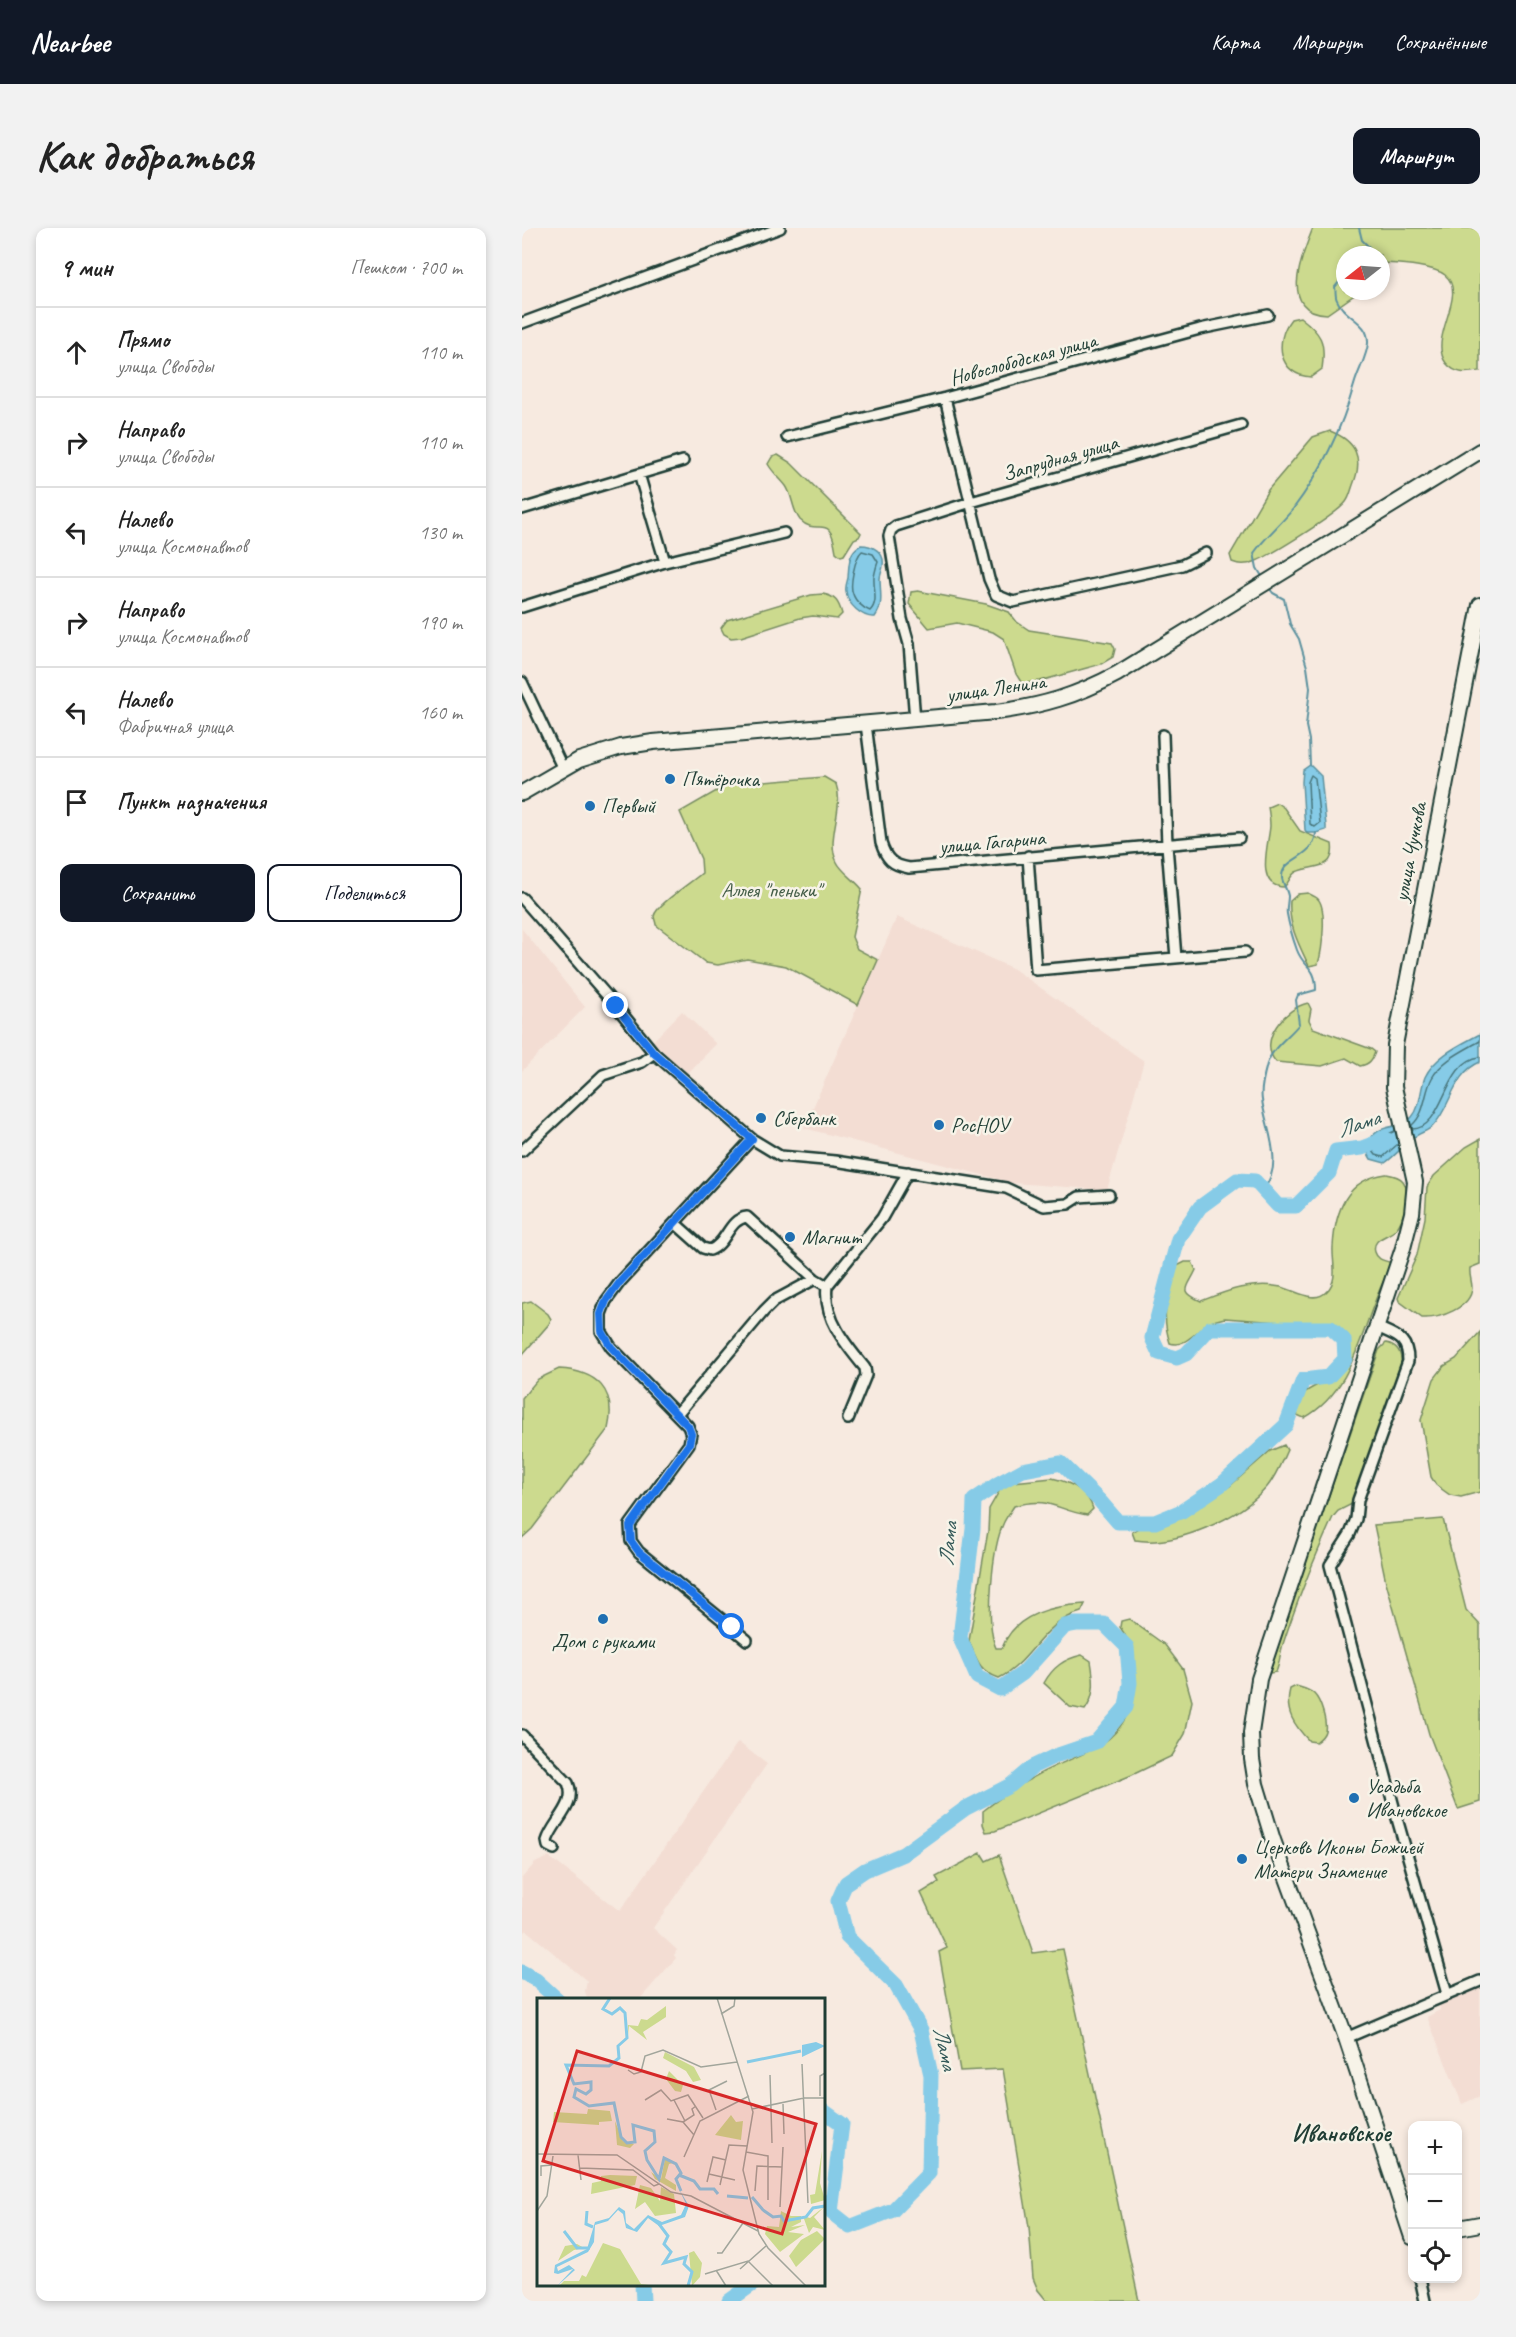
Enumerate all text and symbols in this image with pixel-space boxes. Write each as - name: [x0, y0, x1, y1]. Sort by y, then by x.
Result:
- text: Nearbee: [30, 25, 110, 60]
- text: Карта: [1211, 29, 1260, 55]
- text: Маршрут: [1293, 29, 1362, 55]
- text: Сохранённые: [1395, 29, 1486, 55]
- button: Маршрут: [1353, 128, 1480, 184]
- text: Как добраться: [36, 130, 253, 183]
- north arrow: [1336, 246, 1390, 300]
- text: 9 мин: [60, 251, 113, 284]
- text: Пешком · 700 m: [350, 255, 462, 280]
- text: Прямо: [117, 326, 169, 354]
- street label: Новослободская улица: [947, 326, 1102, 391]
- icon: ahead: [60, 336, 93, 369]
- text: 110 m: [419, 340, 462, 365]
- text: улица Свободы: [117, 354, 213, 379]
- text: Направо: [117, 416, 184, 444]
- icon: right: [60, 426, 93, 459]
- street label: Запрудная улица: [999, 429, 1123, 487]
- text: 110 m: [419, 430, 462, 455]
- text: улица Свободы: [117, 444, 213, 469]
- text: Налево: [117, 506, 173, 534]
- icon: left: [60, 516, 93, 549]
- text: 130 m: [419, 520, 462, 545]
- text: улица Космонавтов: [117, 534, 247, 559]
- text: Направо: [117, 596, 184, 624]
- icon: right: [60, 606, 93, 639]
- text: 190 m: [419, 610, 462, 635]
- text: улица Космонавтов: [117, 624, 247, 649]
- street label: улица Ленина: [943, 668, 1050, 708]
- text: Налево: [117, 686, 173, 714]
- icon: left: [60, 696, 93, 729]
- text: 160 m: [419, 700, 462, 725]
- text: Фабричная улица: [117, 714, 233, 739]
- place label: Пятёрочка: [682, 766, 761, 792]
- marker: Пятёрочка: [663, 772, 677, 786]
- icon: arrive: [60, 786, 93, 819]
- text: Пункт назначения: [117, 788, 266, 816]
- place label: Первый: [602, 793, 657, 819]
- street label: улица Чучкова: [1387, 798, 1433, 906]
- marker: Первый: [583, 799, 597, 813]
- street label: улица Гагарина: [936, 824, 1048, 860]
- button: Сохранить: [60, 864, 255, 922]
- button: Поделиться: [267, 864, 462, 922]
- park label: Аллея "пеньки": [721, 877, 825, 903]
- route end: [602, 992, 628, 1018]
- water label: Лама: [1333, 1103, 1385, 1144]
- place label: Сбербанк: [773, 1105, 838, 1131]
- marker: Сбербанк: [754, 1111, 768, 1125]
- place label: РосНОУ: [951, 1112, 1012, 1138]
- marker: РосНОУ: [932, 1118, 946, 1132]
- place label: Магнит: [802, 1224, 863, 1250]
- marker: Магнит: [783, 1230, 797, 1244]
- water label: Лама: [932, 1519, 964, 1567]
- marker: Дом с руками: [596, 1612, 610, 1626]
- route start: [718, 1613, 744, 1639]
- place label: Дом с руками: [552, 1628, 655, 1654]
- place label: Усадьба Ивановское: [1366, 1773, 1449, 1823]
- marker: Усадьба Ивановское: [1347, 1791, 1361, 1805]
- place label: Церковь Иконы Божией Матери Знамение: [1254, 1834, 1425, 1884]
- marker: Церковь Иконы Божией Матери Знамение: [1235, 1852, 1249, 1866]
- inset map: [537, 1998, 825, 2286]
- water label: Лама: [927, 2024, 964, 2075]
- district label: Ивановское: [1292, 2118, 1392, 2148]
- map controls: [1408, 2121, 1462, 2283]
- button: +: [1408, 2121, 1462, 2175]
- button: −: [1408, 2175, 1462, 2229]
- button: locate: [1408, 2229, 1462, 2283]

